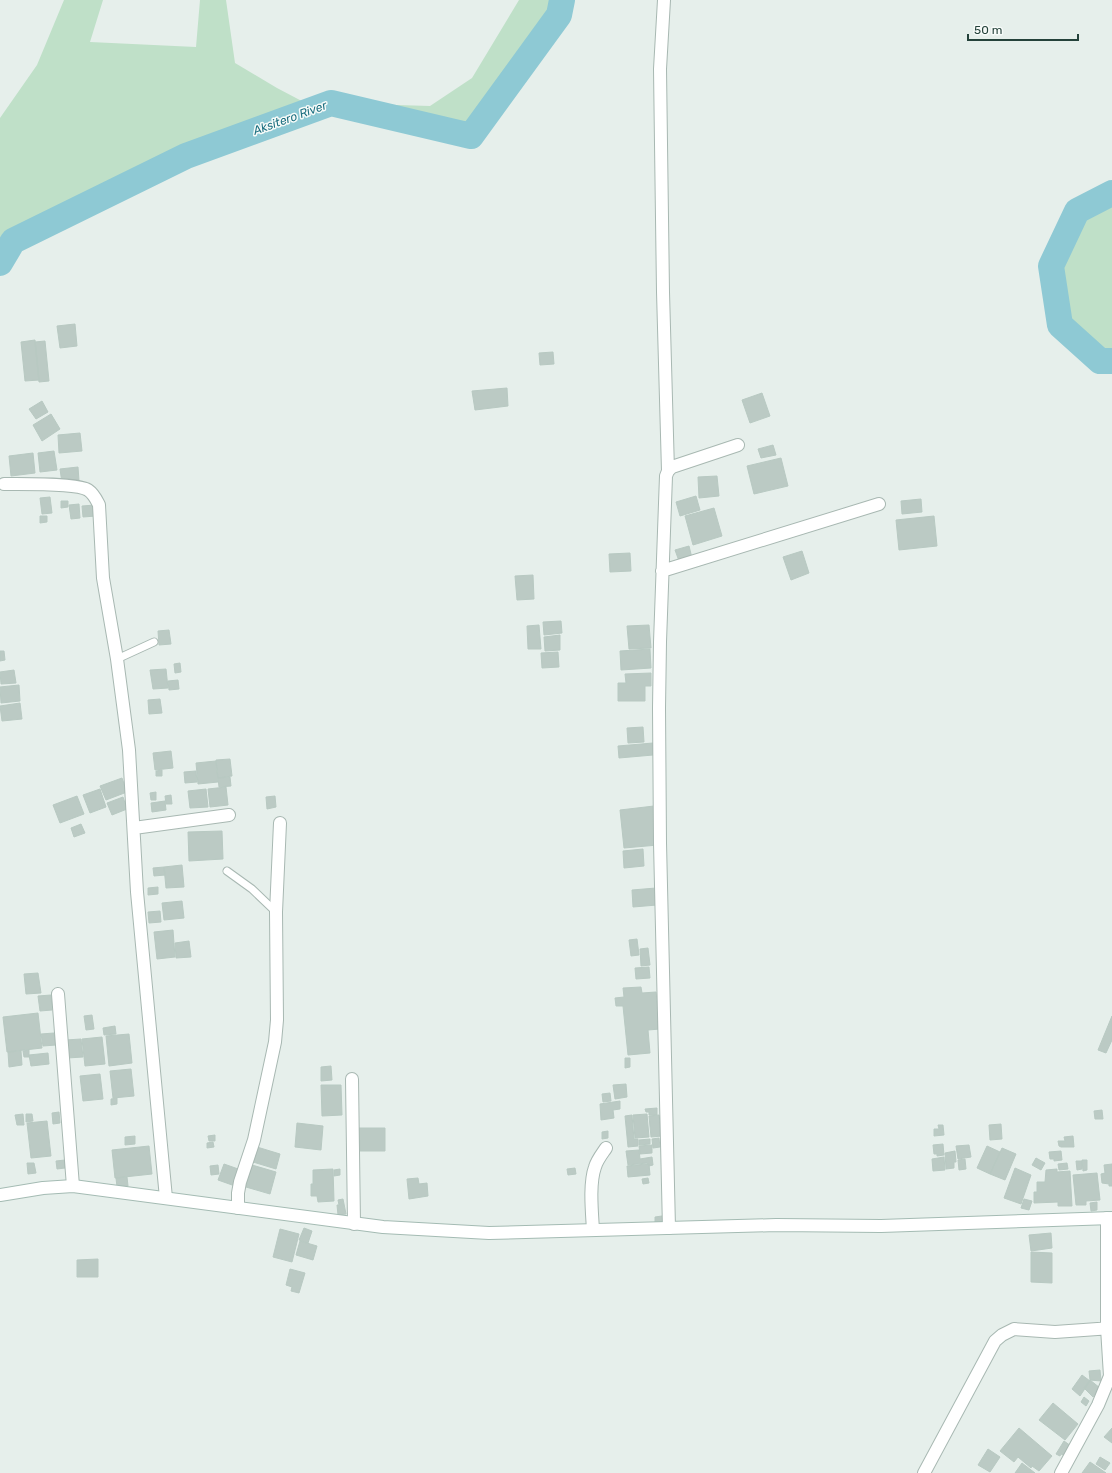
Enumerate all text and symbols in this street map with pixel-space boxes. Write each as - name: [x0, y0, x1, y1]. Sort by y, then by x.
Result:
- scale bar: [968, 16, 1078, 42]
- text: 50 m: [974, 23, 1002, 37]
- water label: Aksitero River: [250, 98, 329, 138]

